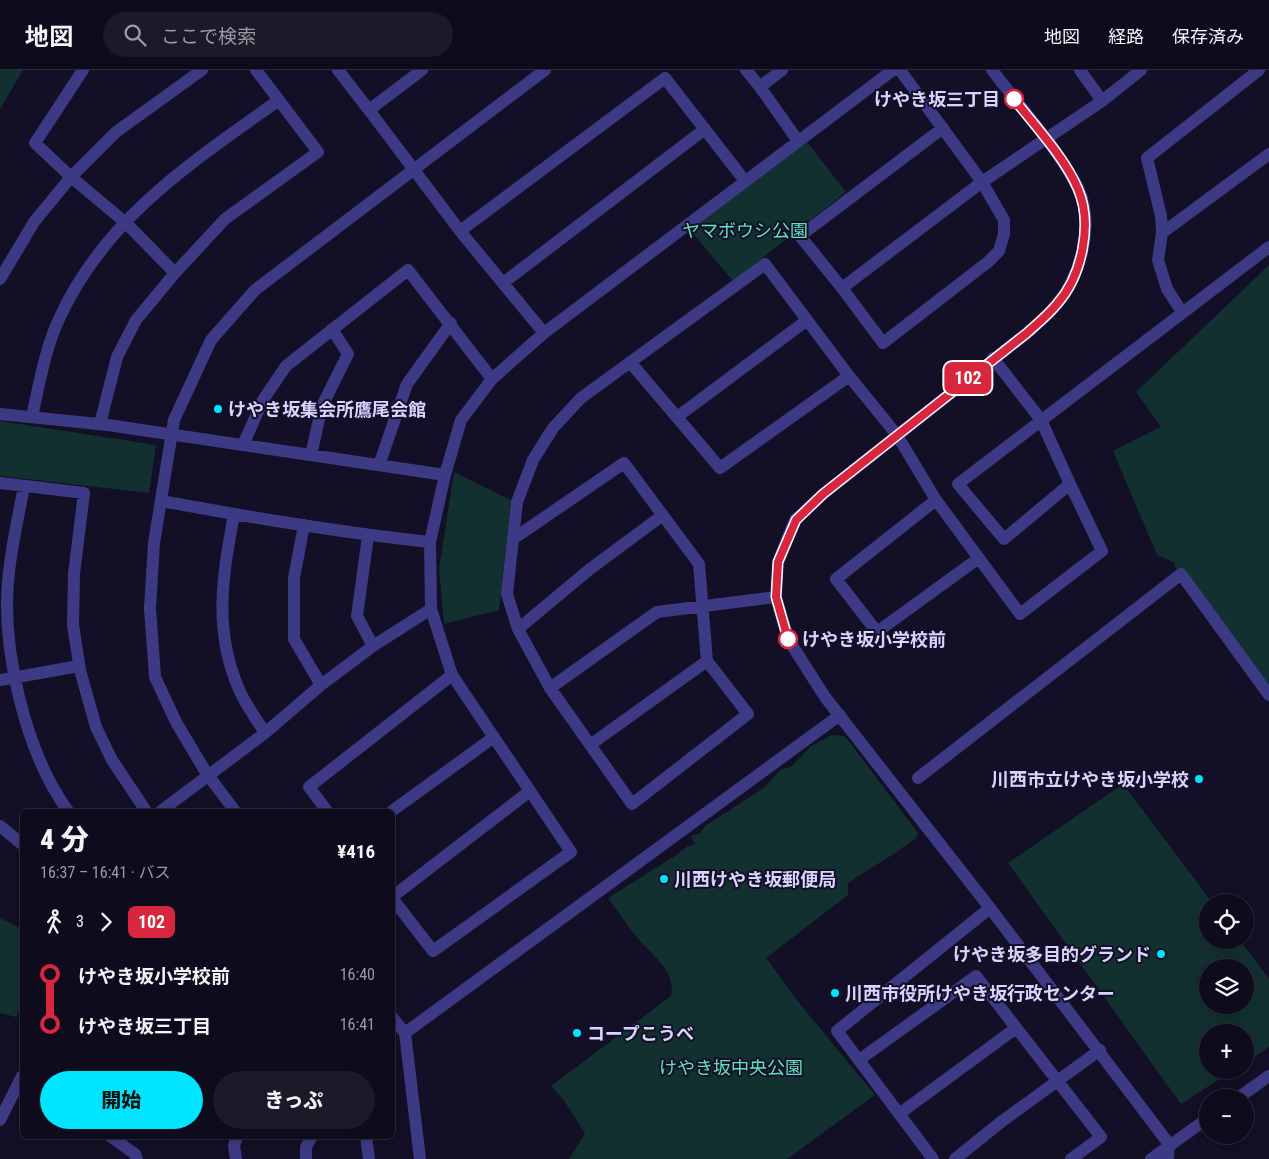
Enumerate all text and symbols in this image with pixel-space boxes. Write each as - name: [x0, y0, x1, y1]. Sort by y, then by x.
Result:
- search box: [103, 12, 453, 57]
- icon: search: [121, 21, 149, 49]
- text: 地図: [25, 23, 73, 51]
- text: ここで検索: [161, 25, 256, 48]
- text: 地図: [1044, 26, 1080, 47]
- text: 経路: [1108, 26, 1144, 47]
- text: 保存済み: [1172, 26, 1244, 47]
- place label: けやき坂三丁目: [874, 89, 1000, 110]
- marker: けやき坂三丁目: [1004, 89, 1024, 109]
- park label: ヤマボウシ公園: [682, 220, 808, 241]
- line badge: 102: [939, 362, 997, 394]
- text: 102: [954, 367, 982, 388]
- place label: けやき坂集会所鷹尾会館: [228, 399, 426, 420]
- marker: けやき坂集会所鷹尾会館: [212, 403, 224, 415]
- marker: けやき坂小学校前: [778, 629, 798, 649]
- place label: けやき坂小学校前: [802, 629, 946, 650]
- place label: 川西市立けやき坂小学校: [991, 769, 1189, 790]
- marker: 川西市立けやき坂小学校: [1193, 773, 1205, 785]
- text: 4 分: [40, 823, 89, 856]
- text: ¥416: [337, 840, 375, 863]
- text: 16:37 – 16:41 · バス: [40, 863, 170, 882]
- place label: 川西けやき坂郵便局: [674, 869, 836, 890]
- marker: 川西けやき坂郵便局: [658, 873, 670, 885]
- map controls: [1199, 894, 1254, 1144]
- button: locate: [1199, 894, 1254, 949]
- icon: walk: [40, 908, 68, 936]
- icon: forward: [92, 908, 120, 936]
- text: 102: [138, 911, 165, 932]
- text: 3: [76, 912, 84, 931]
- place label: けやき坂多目的グランド: [953, 944, 1151, 965]
- marker: けやき坂多目的グランド: [1155, 948, 1167, 960]
- button: layers: [1199, 959, 1254, 1014]
- text: けやき坂小学校前: [78, 965, 230, 988]
- text: 16:40: [340, 965, 375, 984]
- place label: 川西市役所けやき坂行政センター: [845, 983, 1115, 1004]
- marker: 川西市役所けやき坂行政センター: [829, 987, 841, 999]
- text: けやき坂三丁目: [78, 1015, 211, 1038]
- text: 16:41: [340, 1015, 375, 1034]
- place label: コープこうべ: [587, 1023, 694, 1044]
- button: +: [1199, 1024, 1254, 1079]
- marker: コープこうべ: [571, 1027, 583, 1039]
- park label: けやき坂中央公園: [659, 1057, 803, 1078]
- button: 開始: [40, 1071, 203, 1129]
- button: きっぷ: [213, 1071, 375, 1129]
- button: −: [1199, 1089, 1254, 1144]

